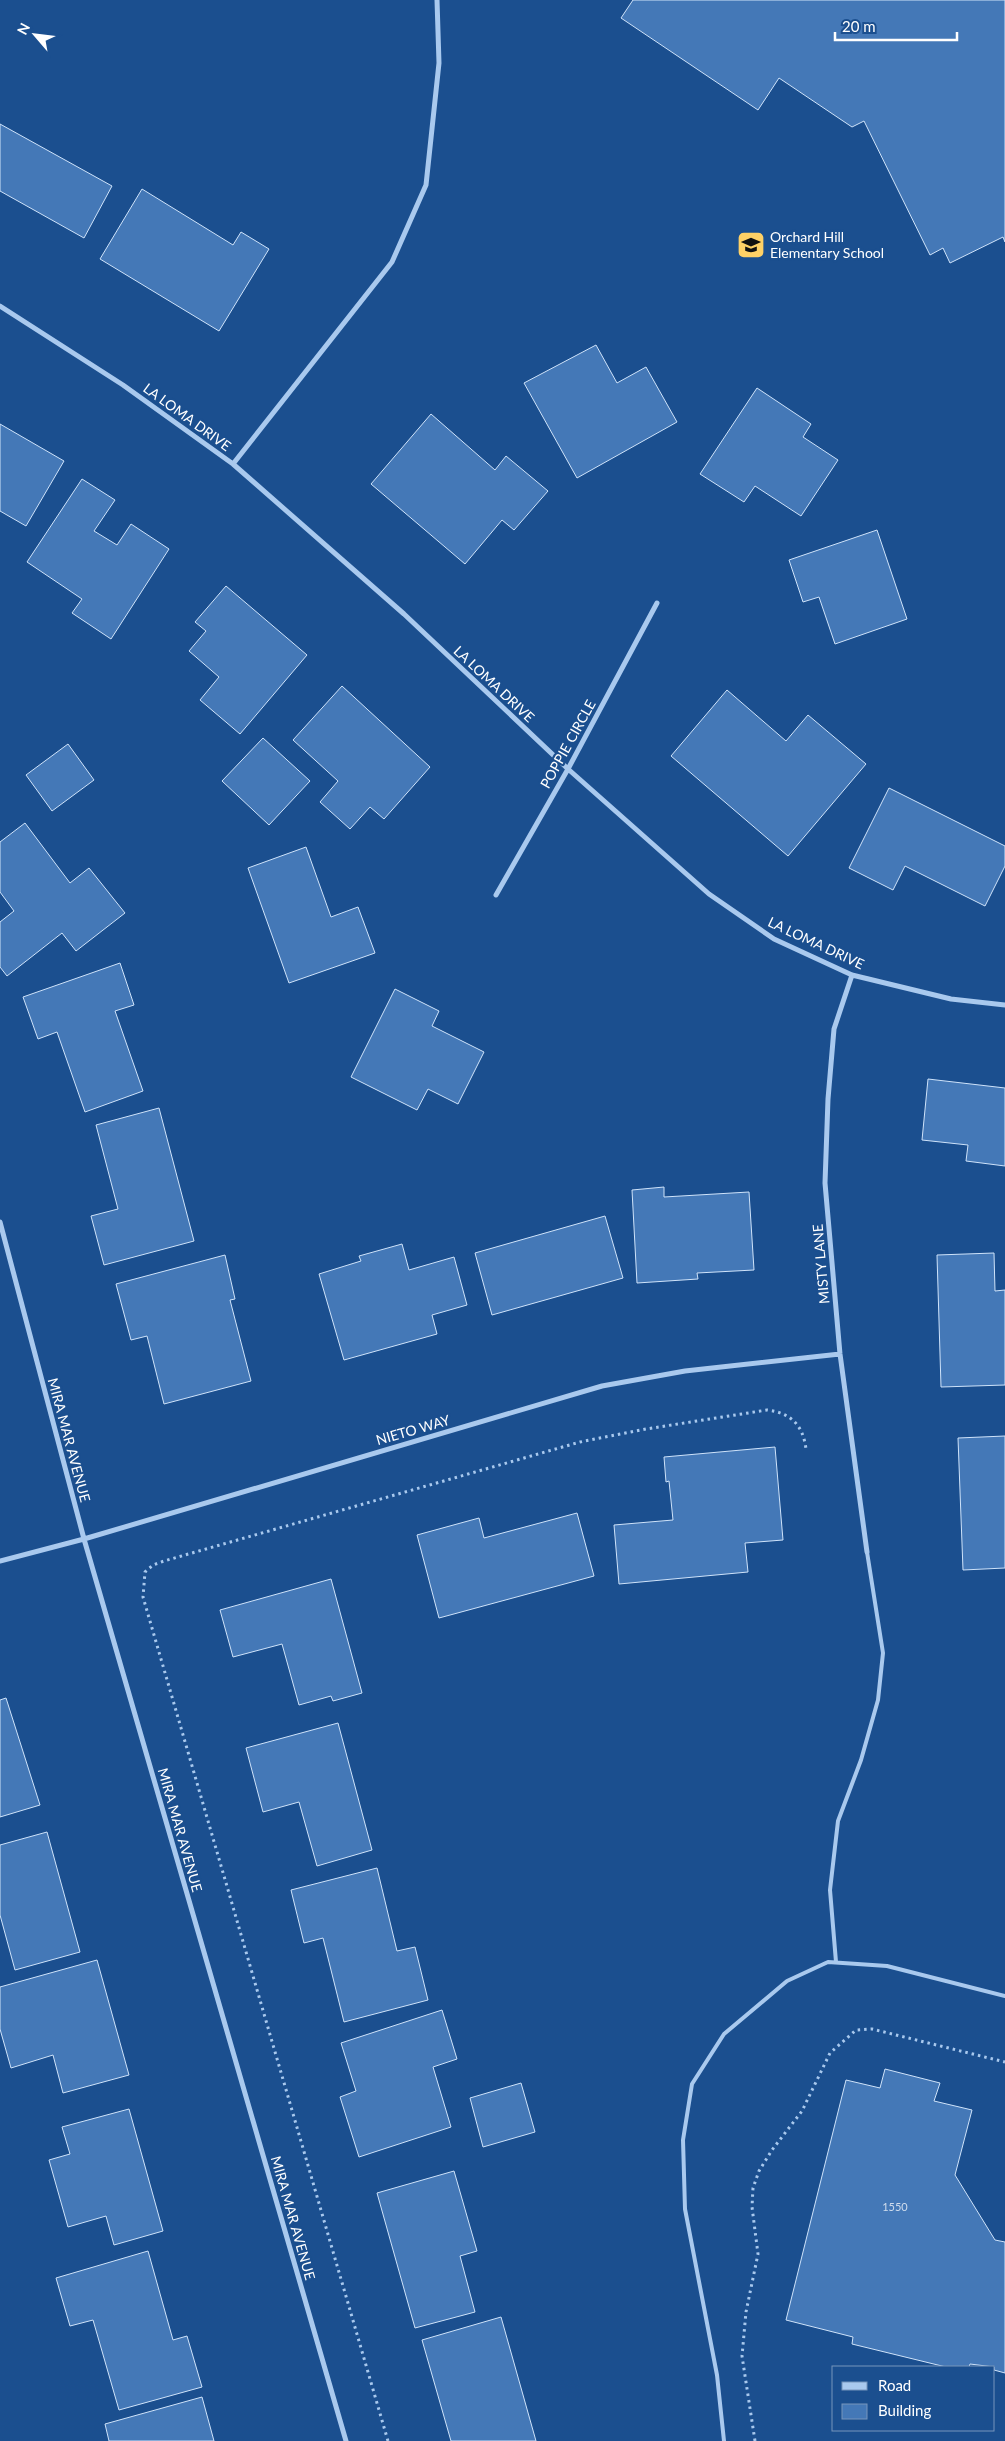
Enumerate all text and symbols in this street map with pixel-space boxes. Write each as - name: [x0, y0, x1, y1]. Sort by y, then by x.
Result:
- north arrow: [10, 10, 60, 60]
- scale bar: [835, 10, 958, 42]
- text: 20 m: [842, 17, 876, 35]
- text: N: [13, 20, 33, 37]
- place label: Orchard Hill Elementary School: [770, 228, 884, 261]
- school or university icon: Orchard Hill Elementary School: [736, 230, 766, 260]
- street label: LA LOMA DRIVE: [140, 379, 234, 454]
- street label: LA LOMA DRIVE: [450, 642, 538, 725]
- street label: POPPIE CIRCLE: [536, 697, 599, 791]
- street label: LA LOMA DRIVE: [765, 913, 867, 972]
- street label: MISTY LANE: [809, 1223, 832, 1305]
- street label: MIRA MAR AVENUE: [45, 1376, 94, 1504]
- street label: NIETO WAY: [374, 1411, 452, 1448]
- street label: MIRA MAR AVENUE: [155, 1766, 206, 1894]
- street label: MIRA MAR AVENUE: [268, 2154, 319, 2282]
- house number: 1550: [882, 2200, 908, 2213]
- legend: [832, 2366, 995, 2431]
- text: Road: [878, 2376, 911, 2394]
- text: Building: [878, 2401, 931, 2419]

